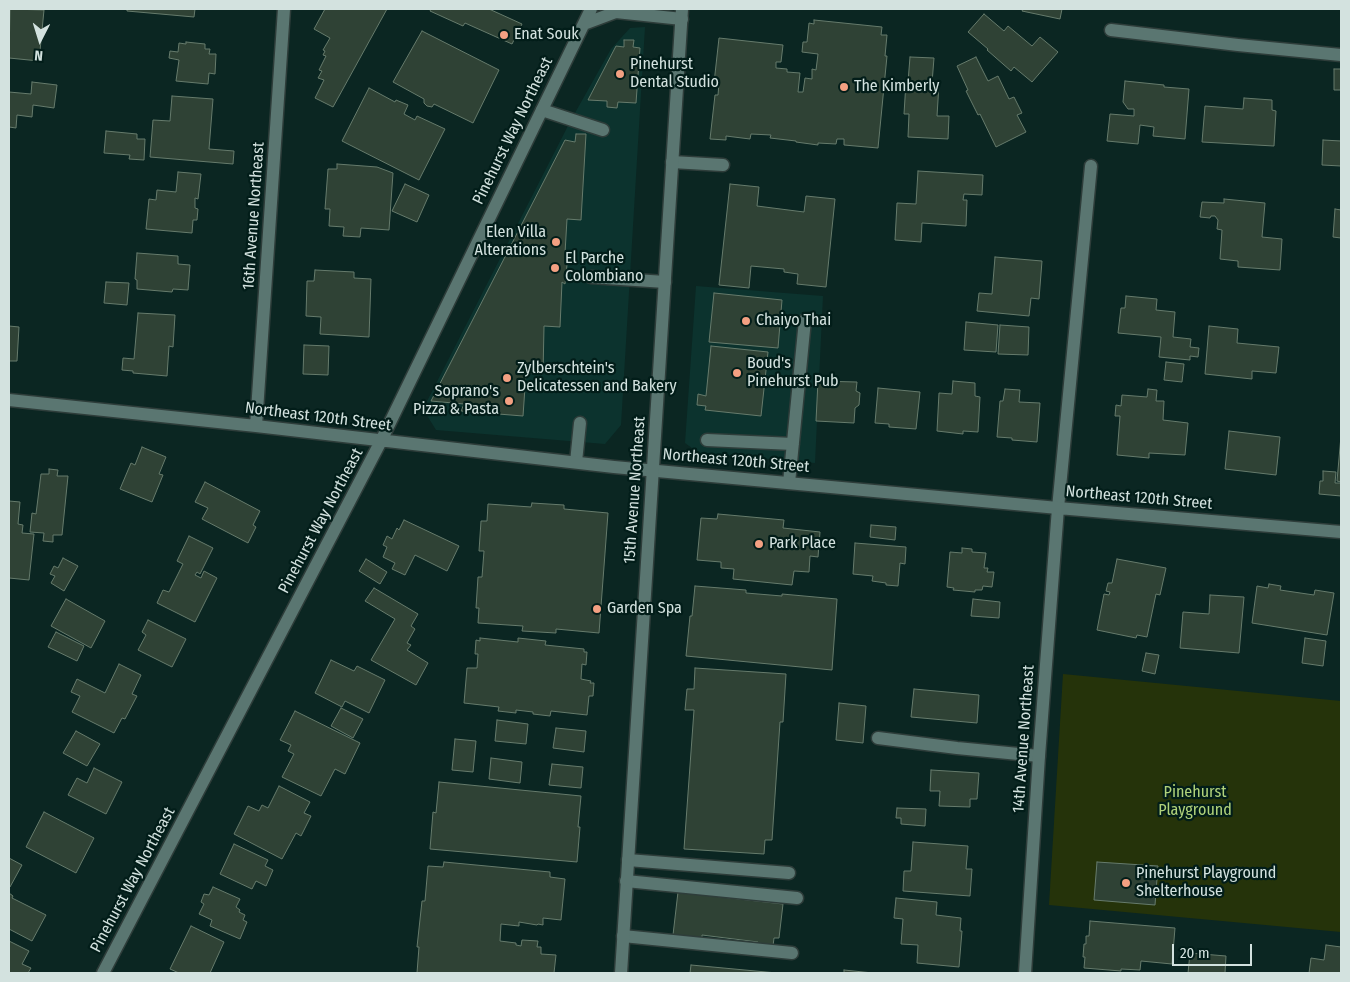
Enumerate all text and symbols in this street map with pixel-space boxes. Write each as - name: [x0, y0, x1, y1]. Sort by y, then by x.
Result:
- north arrow: [15, 15, 65, 65]
- place label: Enat Souk: [514, 25, 579, 45]
- marker: Enat Souk: [498, 29, 510, 41]
- text: N: [34, 47, 44, 64]
- street label: Pinehurst Way Northeast: [469, 54, 557, 208]
- place label: Pinehurst Dental Studio: [630, 55, 719, 93]
- marker: Pinehurst Dental Studio: [614, 68, 626, 80]
- place label: The Kimberly: [854, 77, 940, 97]
- marker: The Kimberly: [838, 81, 850, 93]
- street label: 16th Avenue Northeast: [239, 141, 269, 291]
- place label: Elen Villa Alterations: [475, 223, 546, 261]
- marker: Elen Villa Alterations: [550, 236, 562, 248]
- place label: El Parche Colombiano: [565, 249, 643, 287]
- marker: El Parche Colombiano: [549, 262, 561, 274]
- place label: Chaiyo Thai: [756, 311, 831, 331]
- marker: Chaiyo Thai: [740, 315, 752, 327]
- place label: Boud's Pinehurst Pub: [747, 354, 839, 392]
- place label: Zylberschtein's Delicatessen and Bakery: [517, 359, 677, 397]
- marker: Boud's Pinehurst Pub: [731, 367, 743, 379]
- marker: Zylberschtein's Delicatessen and Bakery: [501, 372, 513, 384]
- place label: Soprano's Pizza & Pasta: [413, 382, 499, 420]
- marker: Soprano's Pizza & Pasta: [503, 395, 515, 407]
- street label: Northeast 120th Street: [244, 399, 392, 435]
- street label: 15th Avenue Northeast: [620, 416, 650, 564]
- street label: Pinehurst Way Northeast: [275, 445, 367, 597]
- street label: Northeast 120th Street: [662, 445, 810, 477]
- street label: Northeast 120th Street: [1065, 482, 1213, 514]
- place label: Park Place: [769, 534, 836, 554]
- marker: Park Place: [753, 538, 765, 550]
- place label: Garden Spa: [607, 599, 682, 619]
- marker: Garden Spa: [591, 603, 603, 615]
- street label: 14th Avenue Northeast: [1009, 664, 1039, 814]
- park label: Pinehurst Playground: [1158, 783, 1232, 821]
- street label: Pinehurst Way Northeast: [87, 804, 179, 956]
- place label: Pinehurst Playground Shelterhouse: [1136, 864, 1276, 902]
- marker: Pinehurst Playground Shelterhouse: [1120, 877, 1132, 889]
- scale bar: [1175, 934, 1255, 966]
- text: 20 m: [1180, 944, 1210, 962]

